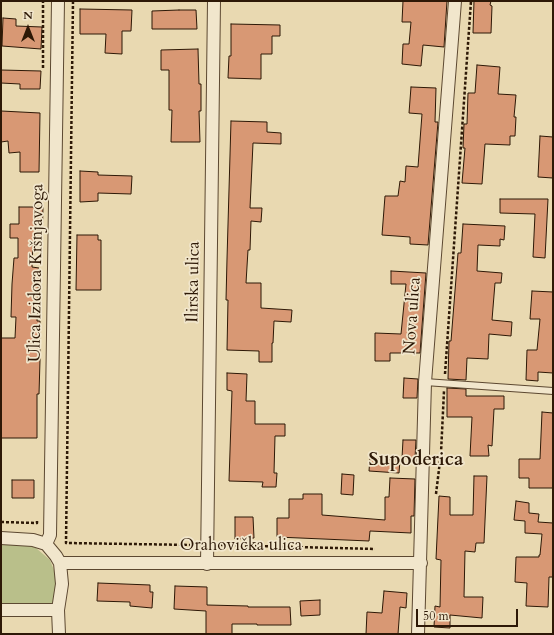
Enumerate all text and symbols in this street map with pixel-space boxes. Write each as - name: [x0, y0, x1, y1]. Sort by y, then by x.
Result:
- north arrow: [8, 8, 48, 48]
- text: N: [23, 8, 33, 23]
- street label: Ulica Izidora Kršnjavoga: [25, 184, 49, 362]
- street label: Ilirska ulica: [183, 241, 205, 323]
- street label: Nova ulica: [400, 277, 426, 355]
- district label: Supoderica: [369, 450, 463, 472]
- street label: Orahovička ulica: [180, 536, 302, 556]
- scale bar: [418, 601, 520, 627]
- text: 50 m: [423, 608, 449, 624]

